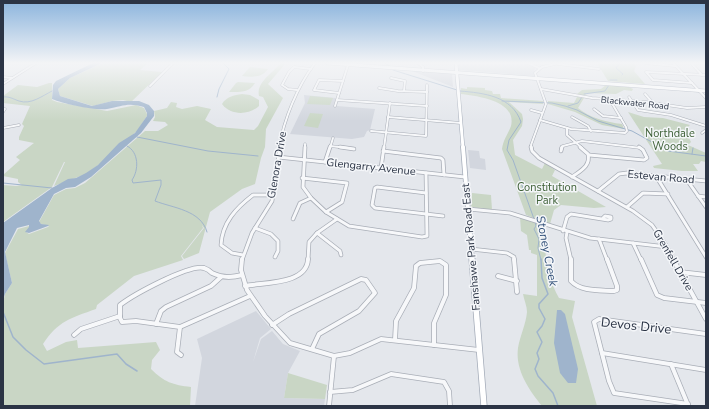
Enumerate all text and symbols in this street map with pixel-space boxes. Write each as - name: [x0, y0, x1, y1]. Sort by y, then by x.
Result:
- street label: Blackwater Road: [600, 93, 670, 113]
- park label: Northdale Woods: [645, 126, 695, 154]
- street label: Glenora Drive: [264, 130, 290, 200]
- street label: Glengarry Avenue: [326, 155, 417, 179]
- street label: Estevan Road: [627, 167, 695, 187]
- park label: Constitution Park: [517, 180, 577, 208]
- street label: Fanshawe Park Road East: [458, 183, 484, 311]
- water label: Stoney Creek: [532, 214, 562, 289]
- street label: Grenfell Drive: [649, 226, 697, 294]
- street label: Devos Drive: [600, 313, 672, 339]

